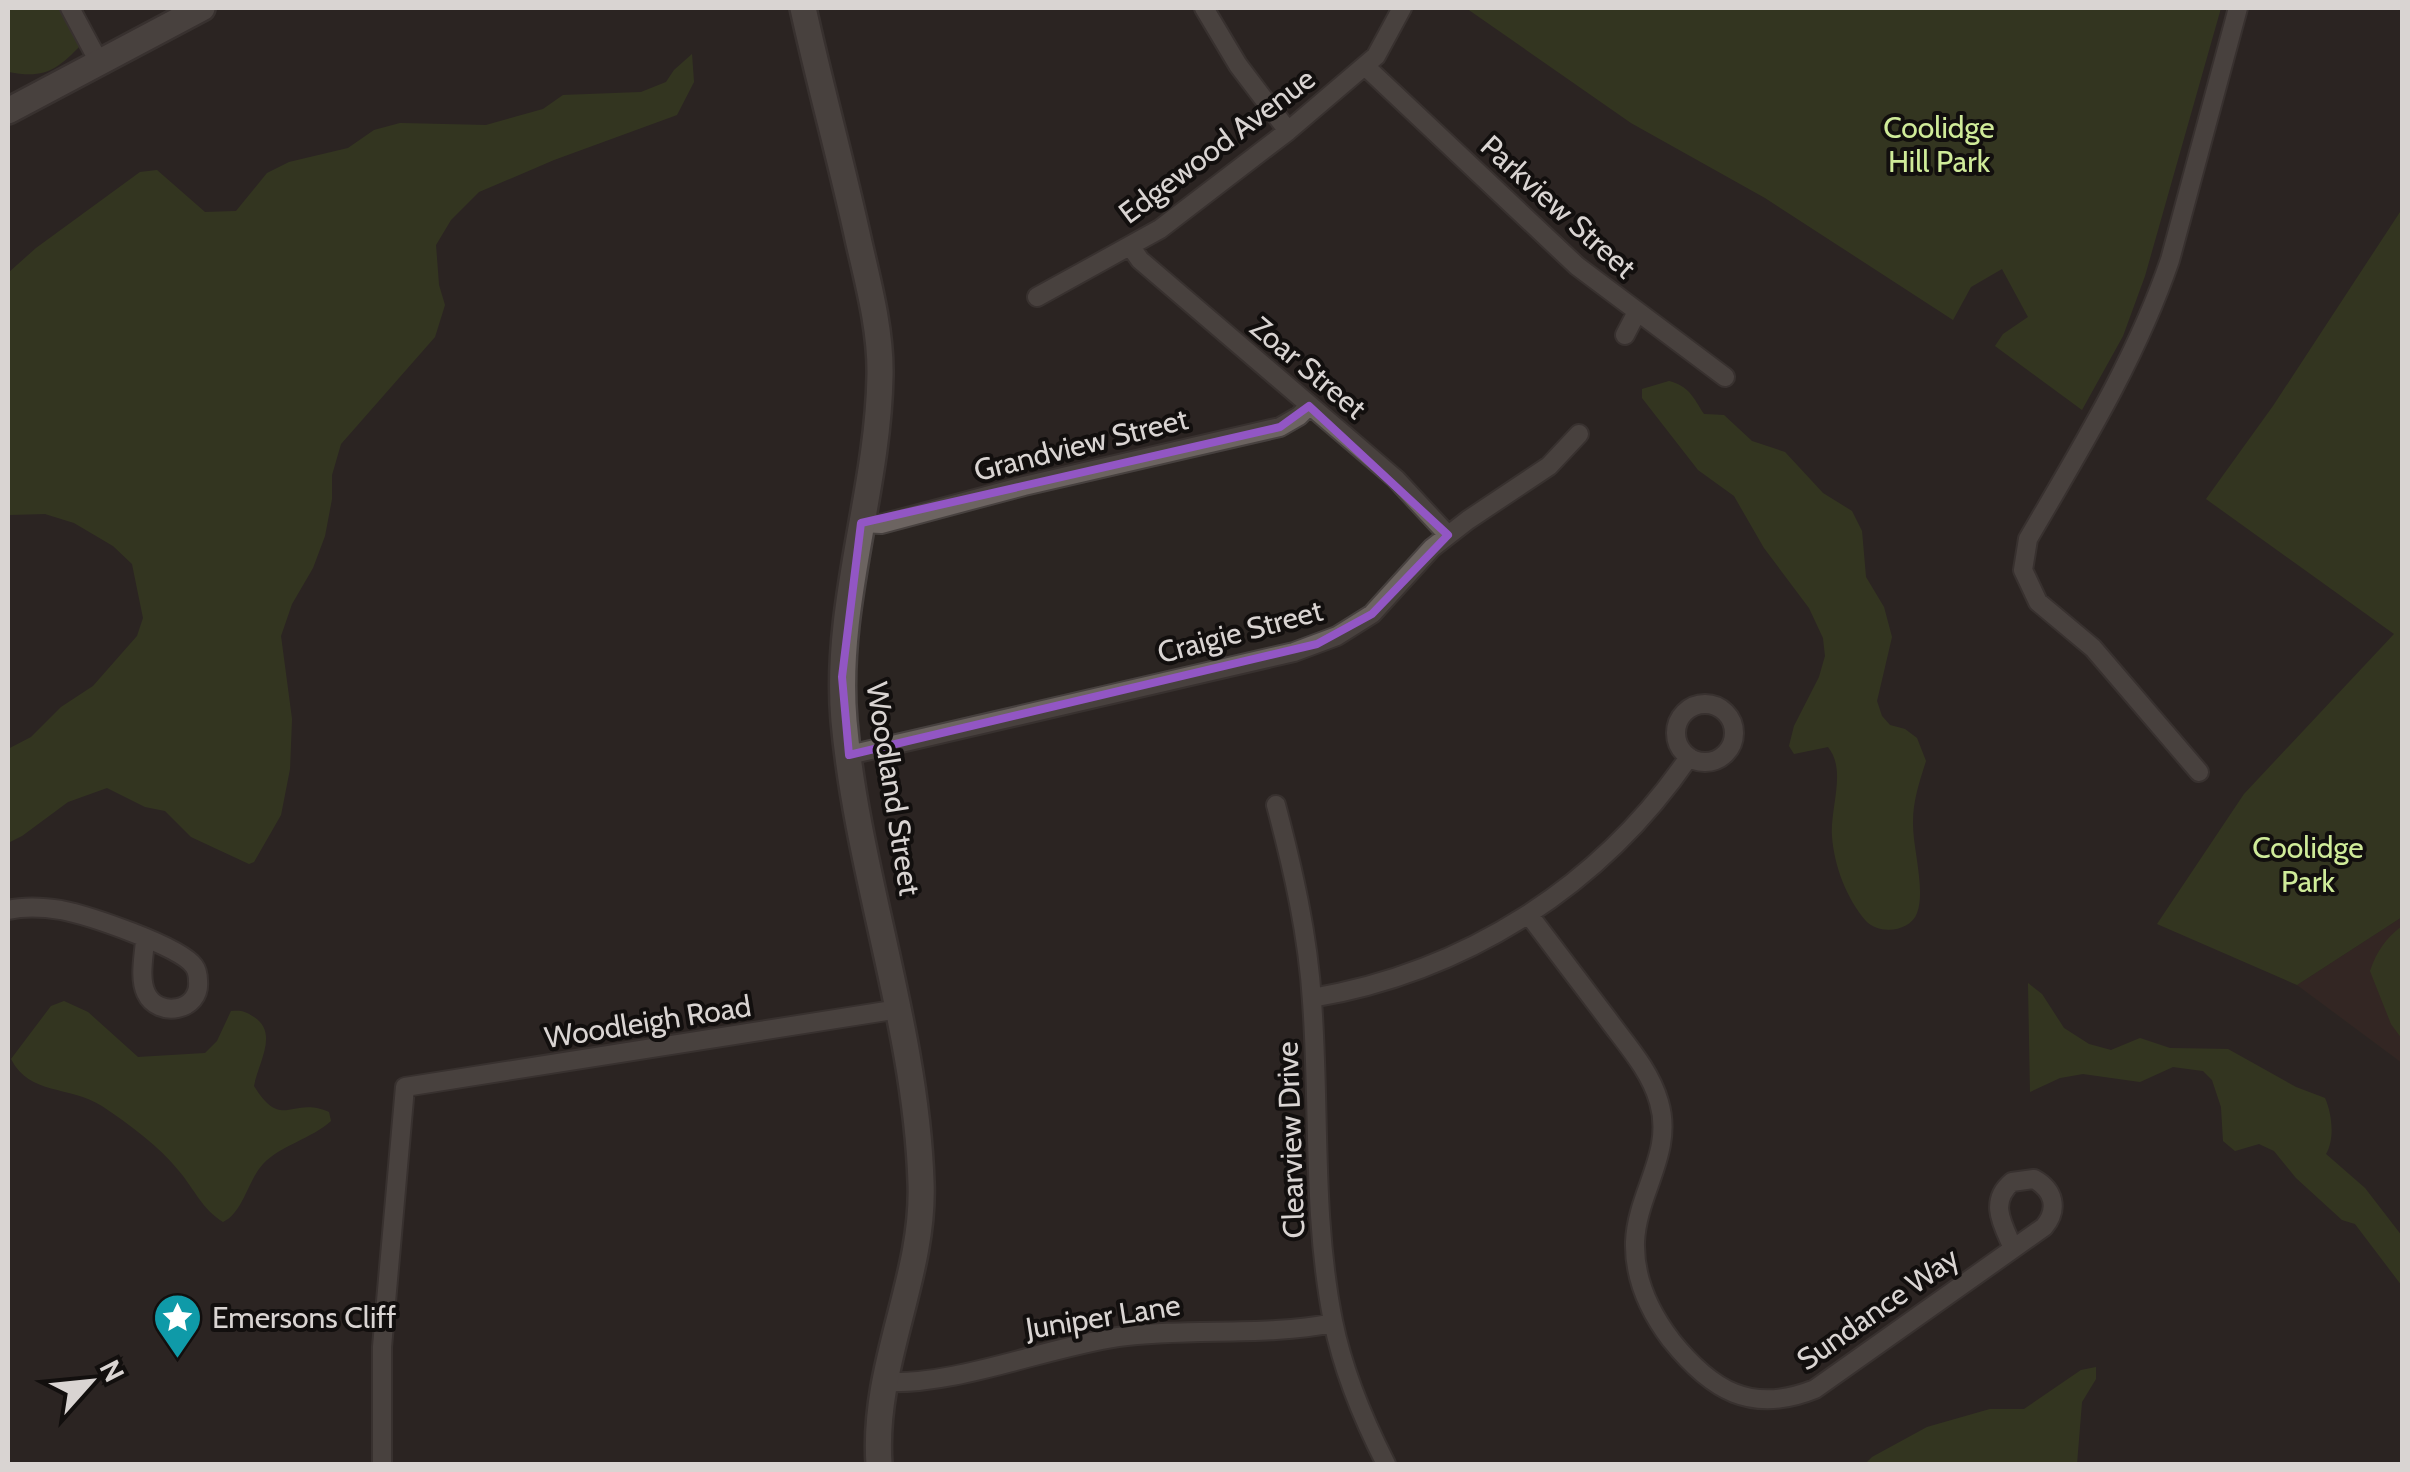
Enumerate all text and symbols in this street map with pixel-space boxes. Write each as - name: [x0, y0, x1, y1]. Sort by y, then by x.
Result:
- street label: Edgewood Avenue: [1111, 60, 1322, 231]
- park label: Coolidge Hill Park: [1883, 109, 1995, 180]
- street label: Parkview Street: [1473, 127, 1644, 286]
- street label: Zoar Street: [1243, 309, 1374, 427]
- street label: Grandview Street: [970, 400, 1192, 489]
- street label: Craigie Street: [1153, 592, 1326, 671]
- street label: Woodland Street: [858, 680, 929, 898]
- park label: Coolidge Park: [2252, 829, 2364, 900]
- street label: Woodleigh Road: [542, 987, 754, 1056]
- street label: Clearview Drive: [1269, 1041, 1312, 1239]
- street label: Sundance Way: [1790, 1239, 1966, 1378]
- street label: Juniper Lane: [1022, 1286, 1183, 1347]
- place icon: Emersons Cliff: [151, 1292, 203, 1360]
- place label: Emersons Cliff: [212, 1299, 396, 1336]
- north arrow: [40, 1332, 140, 1432]
- text: N: [93, 1354, 132, 1387]

